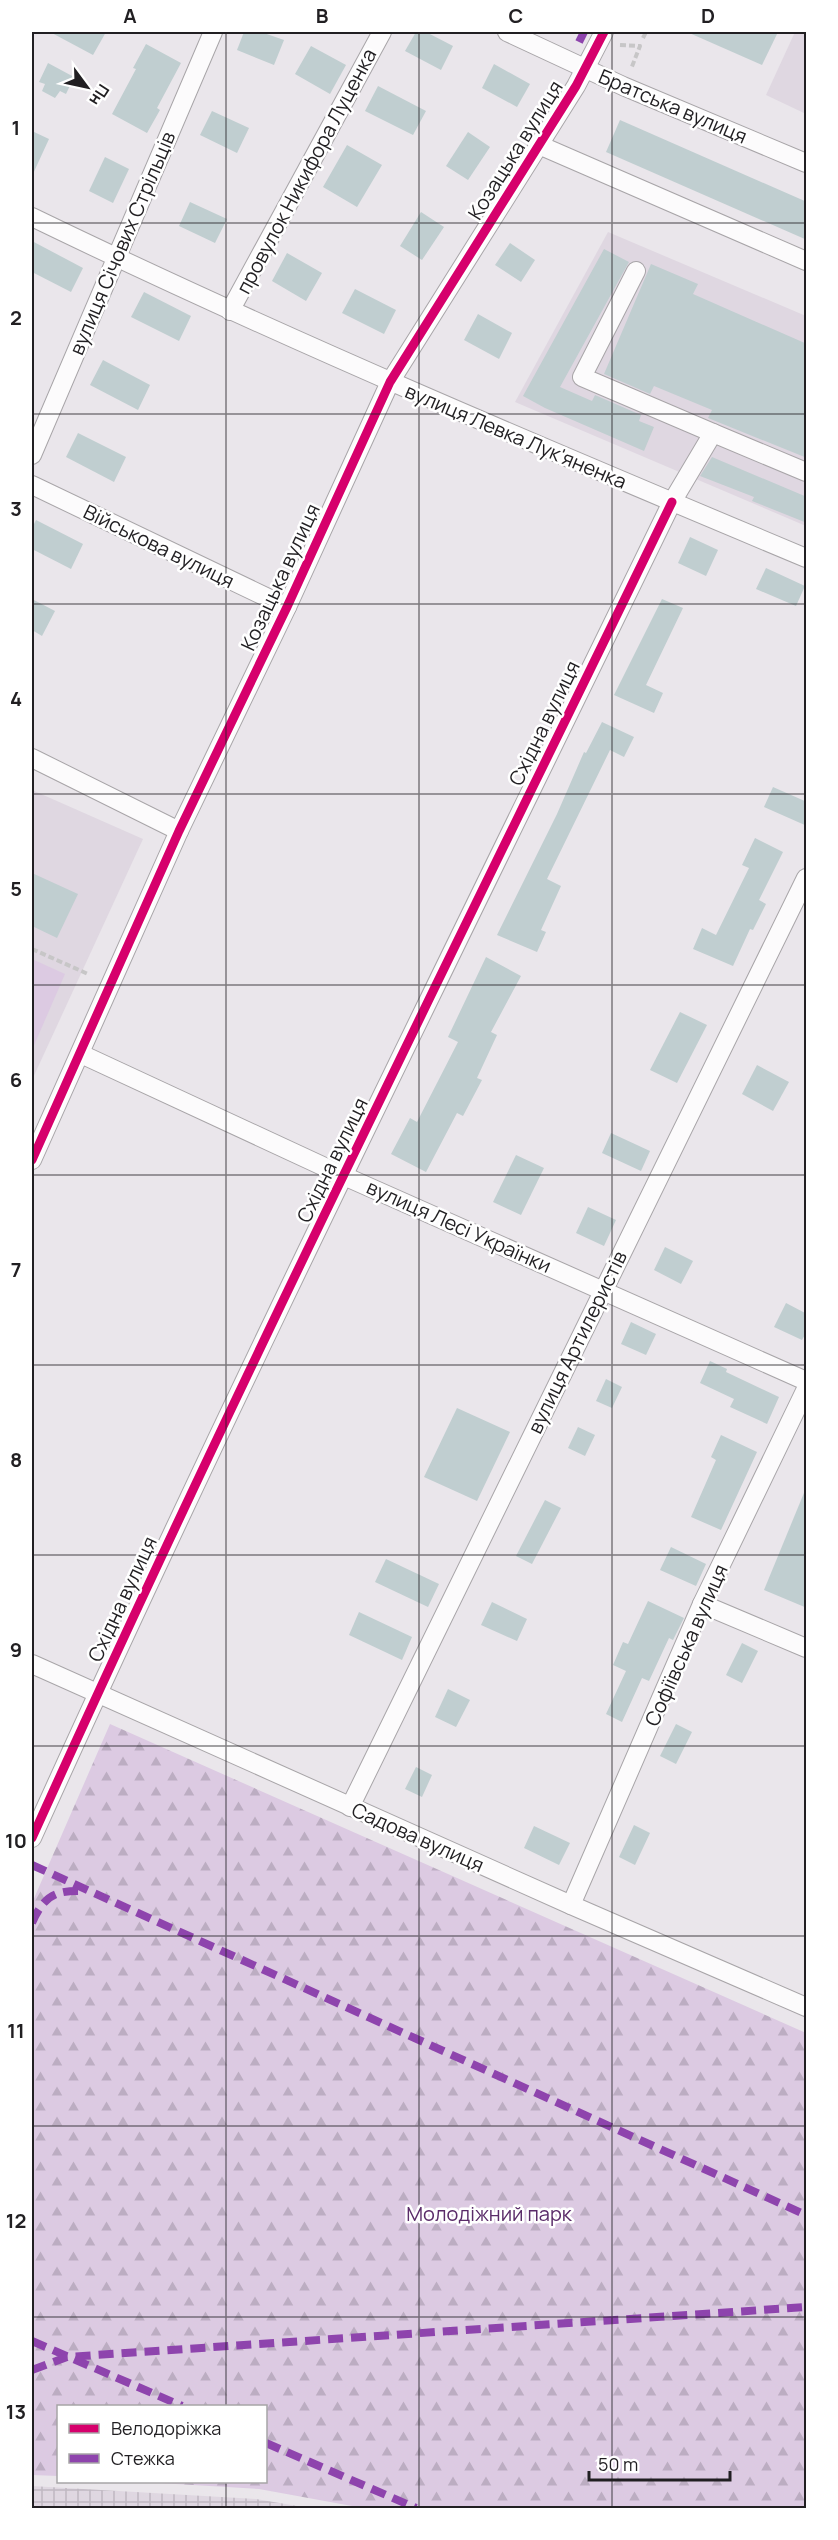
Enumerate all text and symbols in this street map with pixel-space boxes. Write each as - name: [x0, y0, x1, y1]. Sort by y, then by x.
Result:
- text: A: [123, 2, 137, 29]
- text: B: [316, 2, 329, 29]
- text: C: [509, 2, 523, 29]
- text: D: [701, 2, 715, 29]
- street label: провулок Никифора Луценка: [230, 44, 382, 298]
- north arrow: [57, 57, 117, 117]
- street label: Братська вулиця: [595, 63, 751, 149]
- street label: Козацька вулиця: [461, 75, 569, 225]
- text: Пн: [84, 80, 115, 110]
- text: 1: [12, 114, 20, 141]
- street label: вулиця Січових Стрільців: [63, 127, 181, 359]
- text: 2: [10, 304, 22, 331]
- street label: вулиця Левка Лук'яненка: [401, 377, 631, 495]
- text: 3: [10, 495, 22, 522]
- street label: Військова вулиця: [79, 498, 239, 594]
- street label: Козацька вулиця: [234, 499, 326, 655]
- street label: Східна вулиця: [502, 656, 586, 790]
- text: 4: [10, 685, 22, 712]
- text: 5: [10, 875, 22, 902]
- text: 6: [10, 1066, 22, 1093]
- street label: Східна вулиця: [290, 1093, 374, 1227]
- street label: вулиця Лесі Українки: [362, 1173, 556, 1279]
- street label: вулиця Артилеристів: [521, 1246, 633, 1438]
- text: 7: [11, 1256, 21, 1283]
- text: 8: [10, 1446, 22, 1473]
- street label: Східна вулиця: [81, 1532, 163, 1666]
- street label: Софіївська вулиця: [638, 1560, 734, 1730]
- text: 9: [10, 1636, 22, 1663]
- street label: Садова вулиця: [348, 1796, 488, 1878]
- text: 10: [5, 1827, 27, 1854]
- text: 11: [7, 2017, 25, 2044]
- park label: Молодіжний парк: [406, 2200, 573, 2227]
- text: 12: [6, 2207, 26, 2234]
- text: 13: [6, 2398, 26, 2425]
- legend: [57, 2405, 267, 2483]
- text: Велодоріжка: [111, 2416, 221, 2440]
- scale bar: [589, 2444, 730, 2482]
- text: Стежка: [111, 2446, 175, 2470]
- text: 50 m: [598, 2452, 638, 2476]

